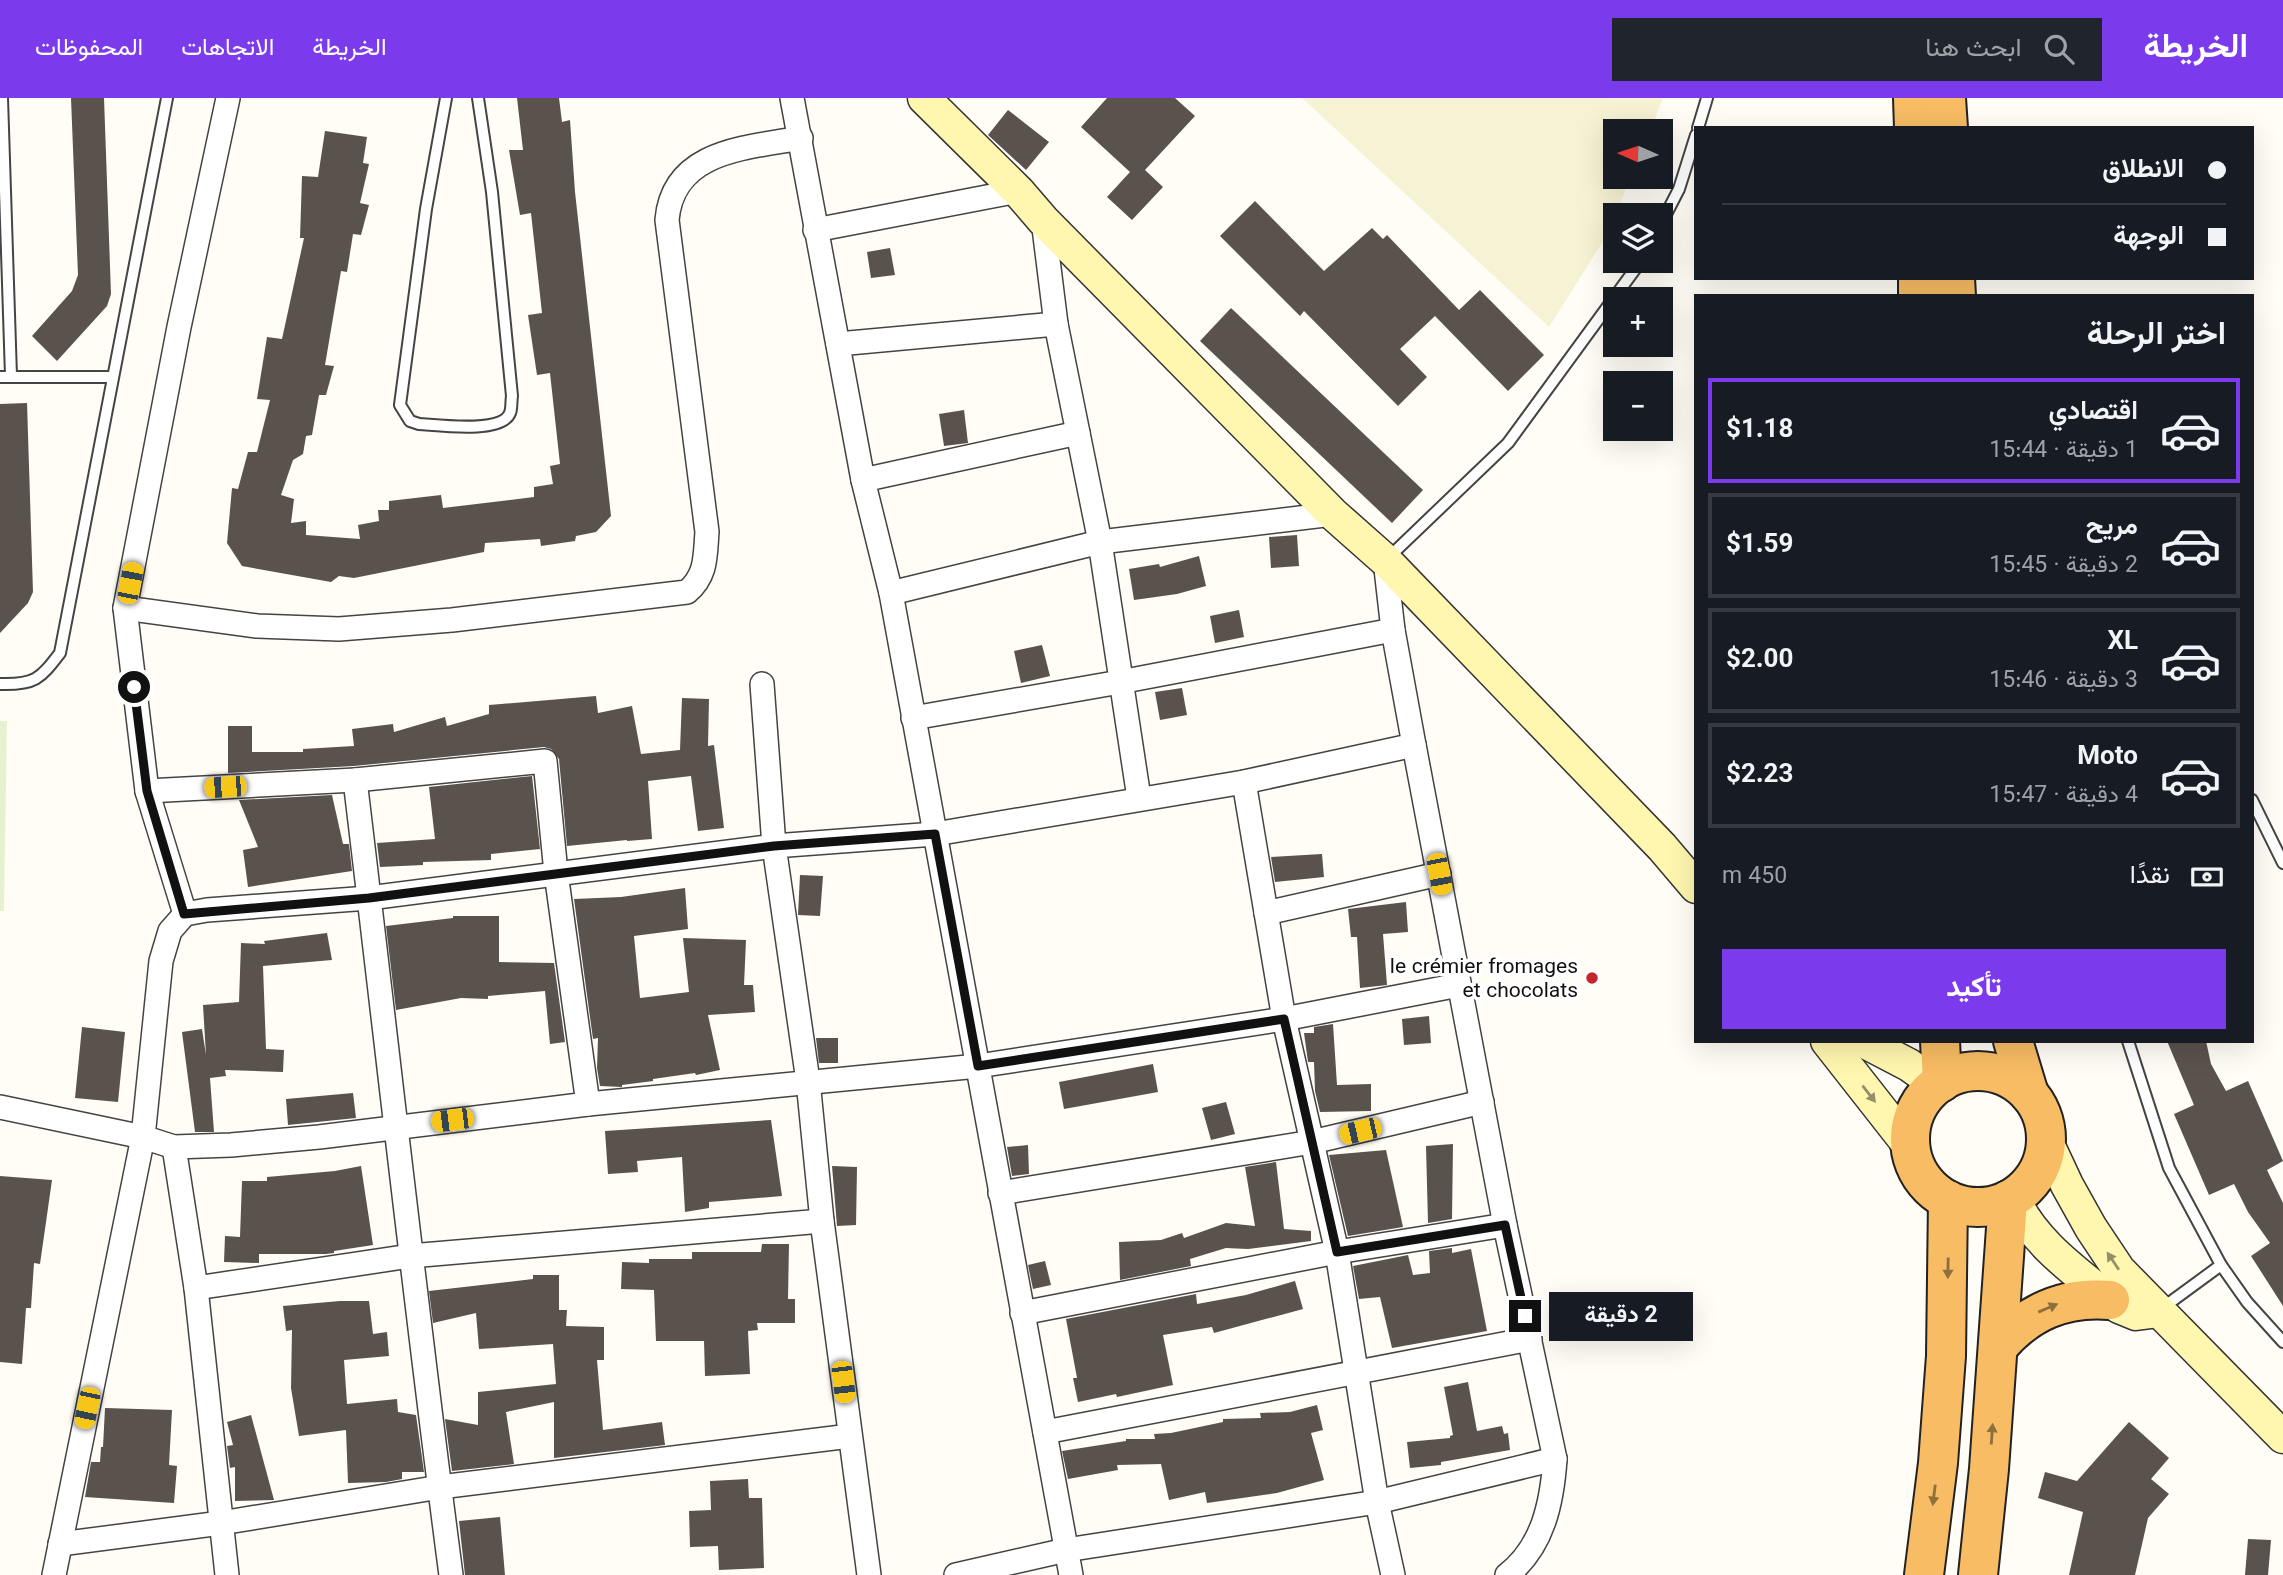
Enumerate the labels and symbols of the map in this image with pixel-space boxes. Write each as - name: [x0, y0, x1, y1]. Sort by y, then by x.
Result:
- north arrow: [1603, 119, 1673, 189]
- car: [116, 560, 145, 606]
- route start: [118, 671, 150, 703]
- car: [204, 775, 247, 799]
- car: [1425, 851, 1454, 897]
- place label: le crémier fromages et chocolats: [1390, 951, 1578, 1008]
- marker: le crémier fromages et chocolats: [1584, 970, 1600, 986]
- one-way arrow: [1862, 1085, 1877, 1103]
- car: [430, 1107, 475, 1133]
- car: [1338, 1116, 1383, 1146]
- one-way arrow: [2106, 1252, 2120, 1270]
- one-way arrow: [1942, 1257, 1954, 1279]
- callout: 2 دقيقة: [1550, 1292, 1693, 1340]
- route end: [1509, 1300, 1541, 1332]
- one-way arrow: [2038, 1302, 2058, 1314]
- car: [831, 1360, 856, 1404]
- car: [73, 1385, 102, 1431]
- one-way arrow: [1987, 1423, 1998, 1445]
- one-way arrow: [1928, 1484, 1939, 1506]

